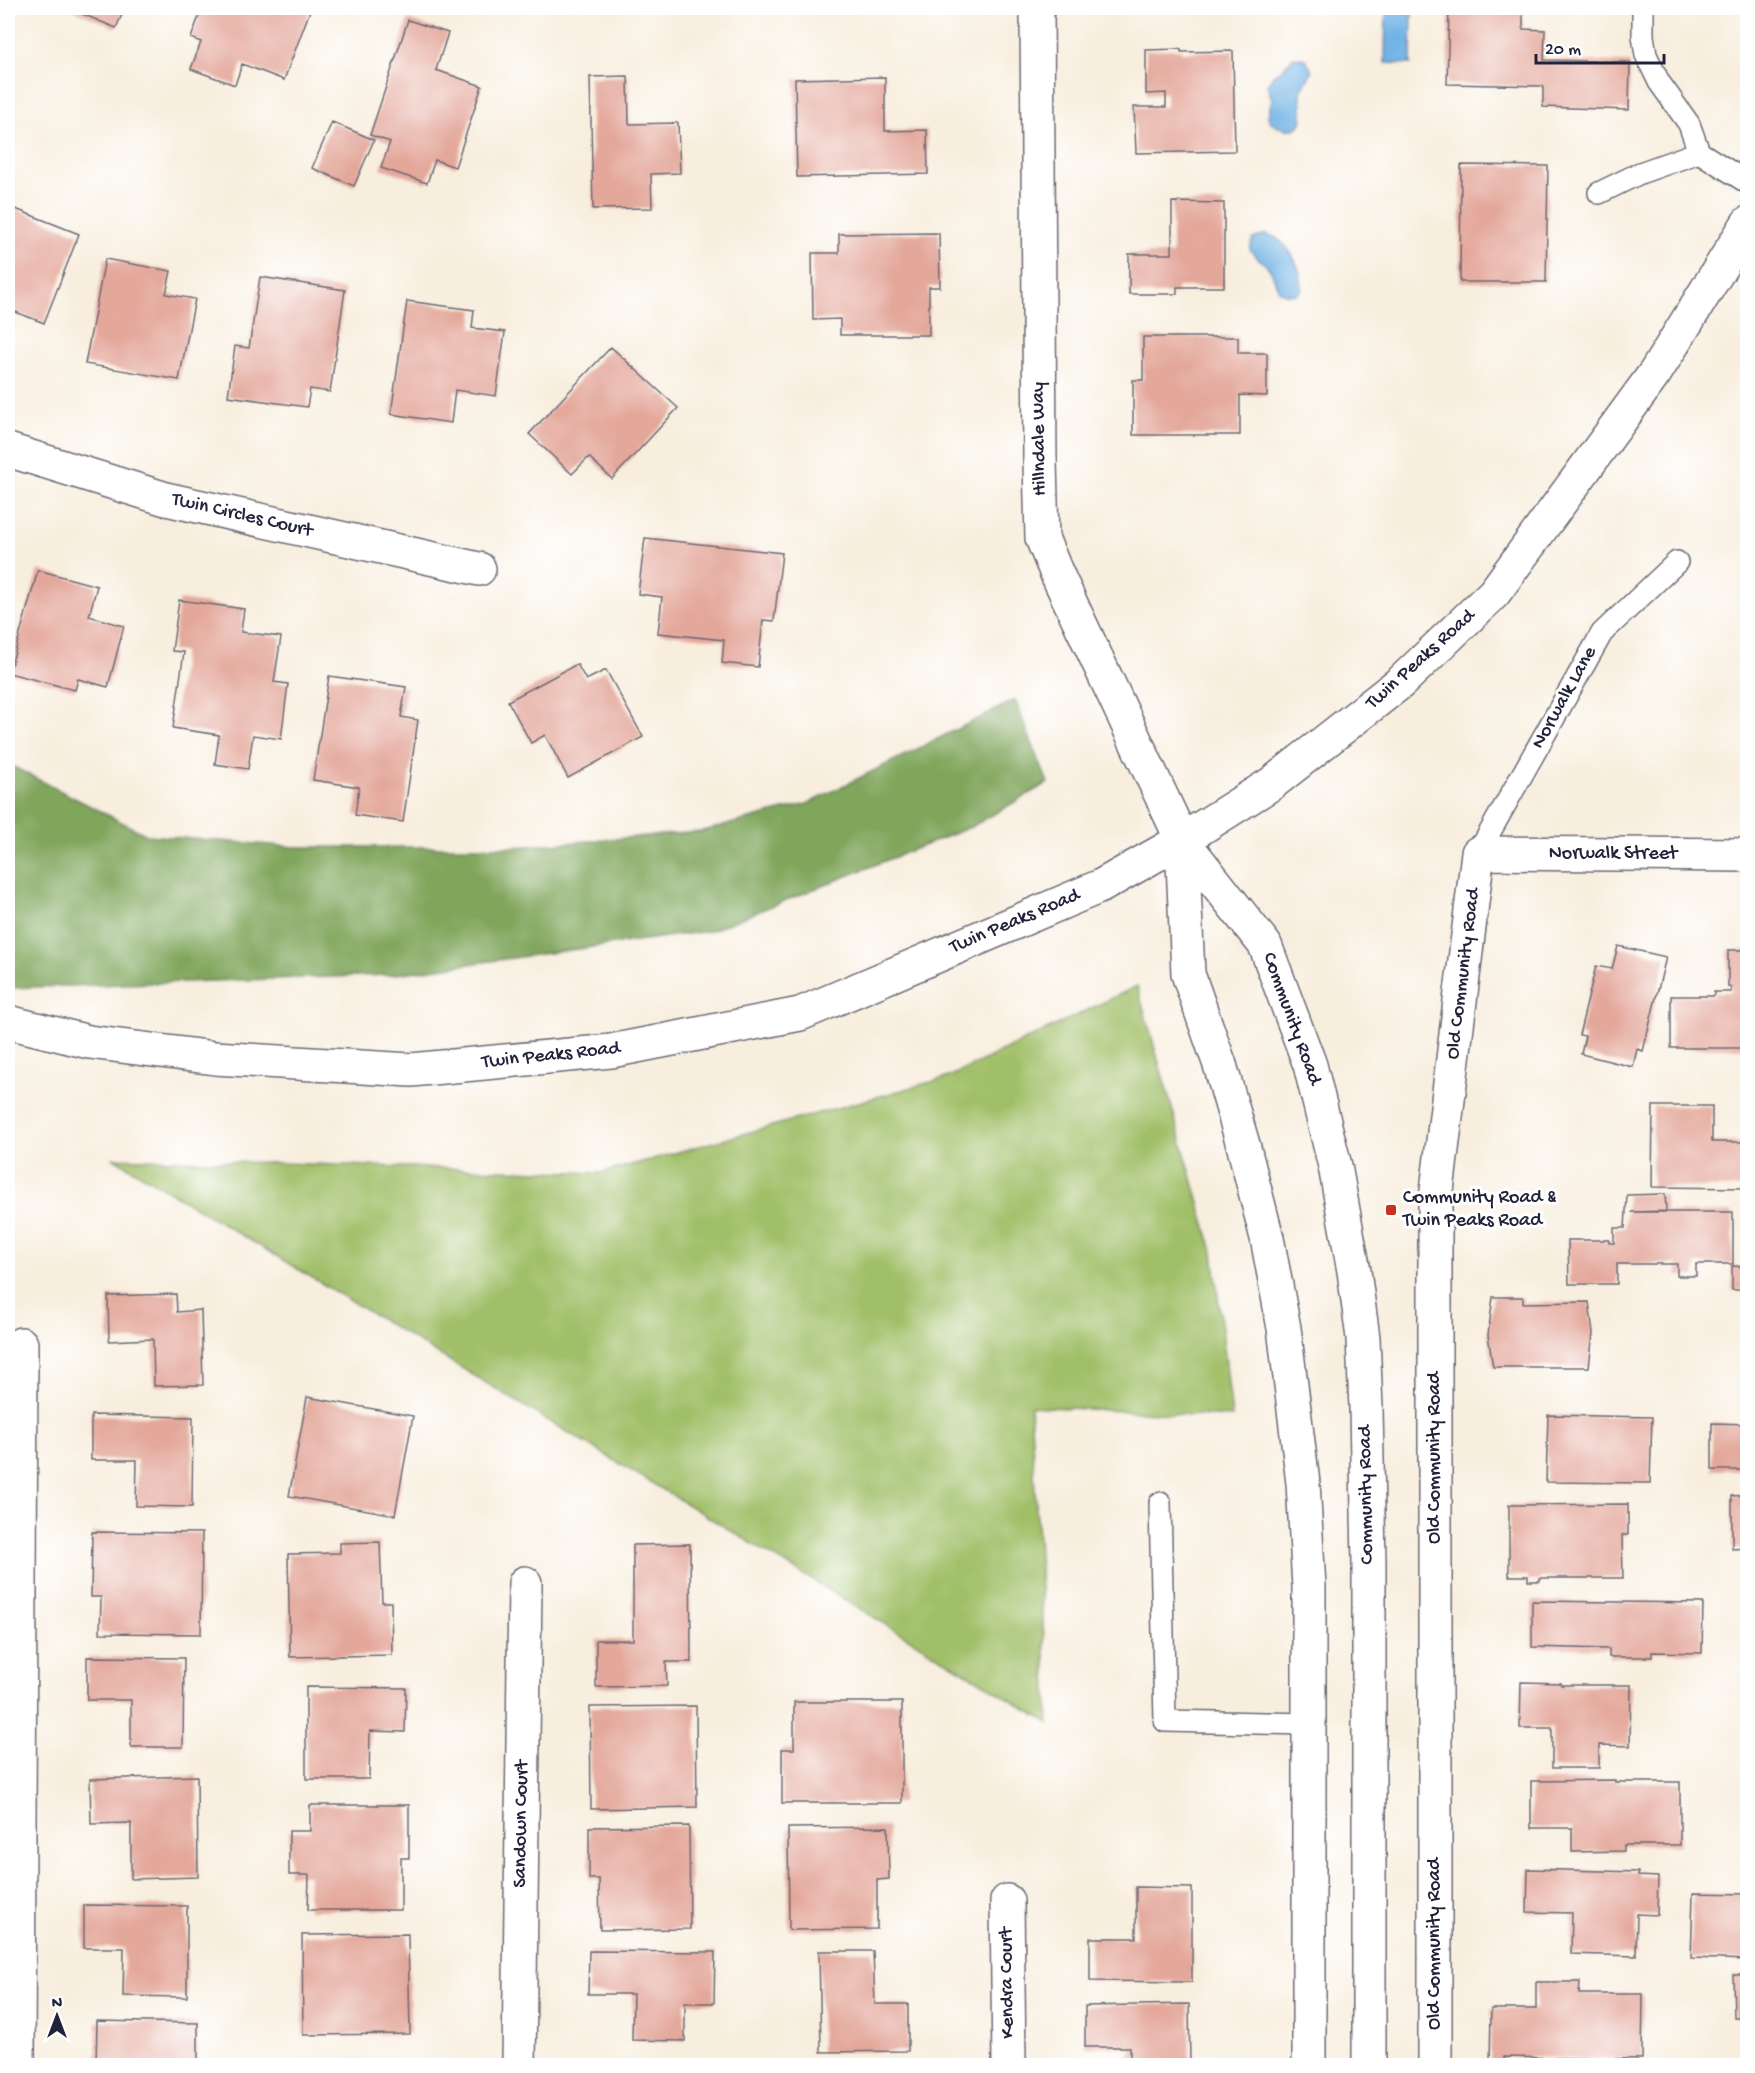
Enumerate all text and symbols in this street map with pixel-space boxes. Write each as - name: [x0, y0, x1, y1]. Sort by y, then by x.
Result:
- scale bar: [1536, 27, 1664, 65]
- text: 20 m: [1545, 40, 1581, 61]
- street label: Hillndale Way: [1028, 382, 1052, 496]
- street label: Twin Circles Court: [169, 488, 316, 544]
- street label: Twin Peaks Road: [1361, 603, 1482, 716]
- street label: Norwalk Lane: [1527, 642, 1603, 753]
- street label: Norwalk Street: [1549, 843, 1679, 866]
- street label: Twin Peaks Road: [946, 883, 1086, 960]
- street label: Old Community Road: [1442, 885, 1486, 1061]
- street label: Community Road: [1256, 950, 1326, 1091]
- street label: Twin Peaks Road: [480, 1037, 624, 1075]
- place label: Community Road & Twin Peaks Road: [1402, 1187, 1557, 1233]
- marker: Community Road & Twin Peaks Road: [1384, 1203, 1398, 1217]
- street label: Old Community Road: [1424, 1370, 1447, 1544]
- street label: Community Road: [1354, 1423, 1380, 1565]
- street label: Sandown Court: [509, 1758, 535, 1888]
- street label: Old Community Road: [1424, 1856, 1447, 2030]
- street label: Kendra Court: [995, 1925, 1020, 2039]
- north arrow: [27, 1986, 87, 2046]
- text: N: [52, 1995, 63, 2014]

